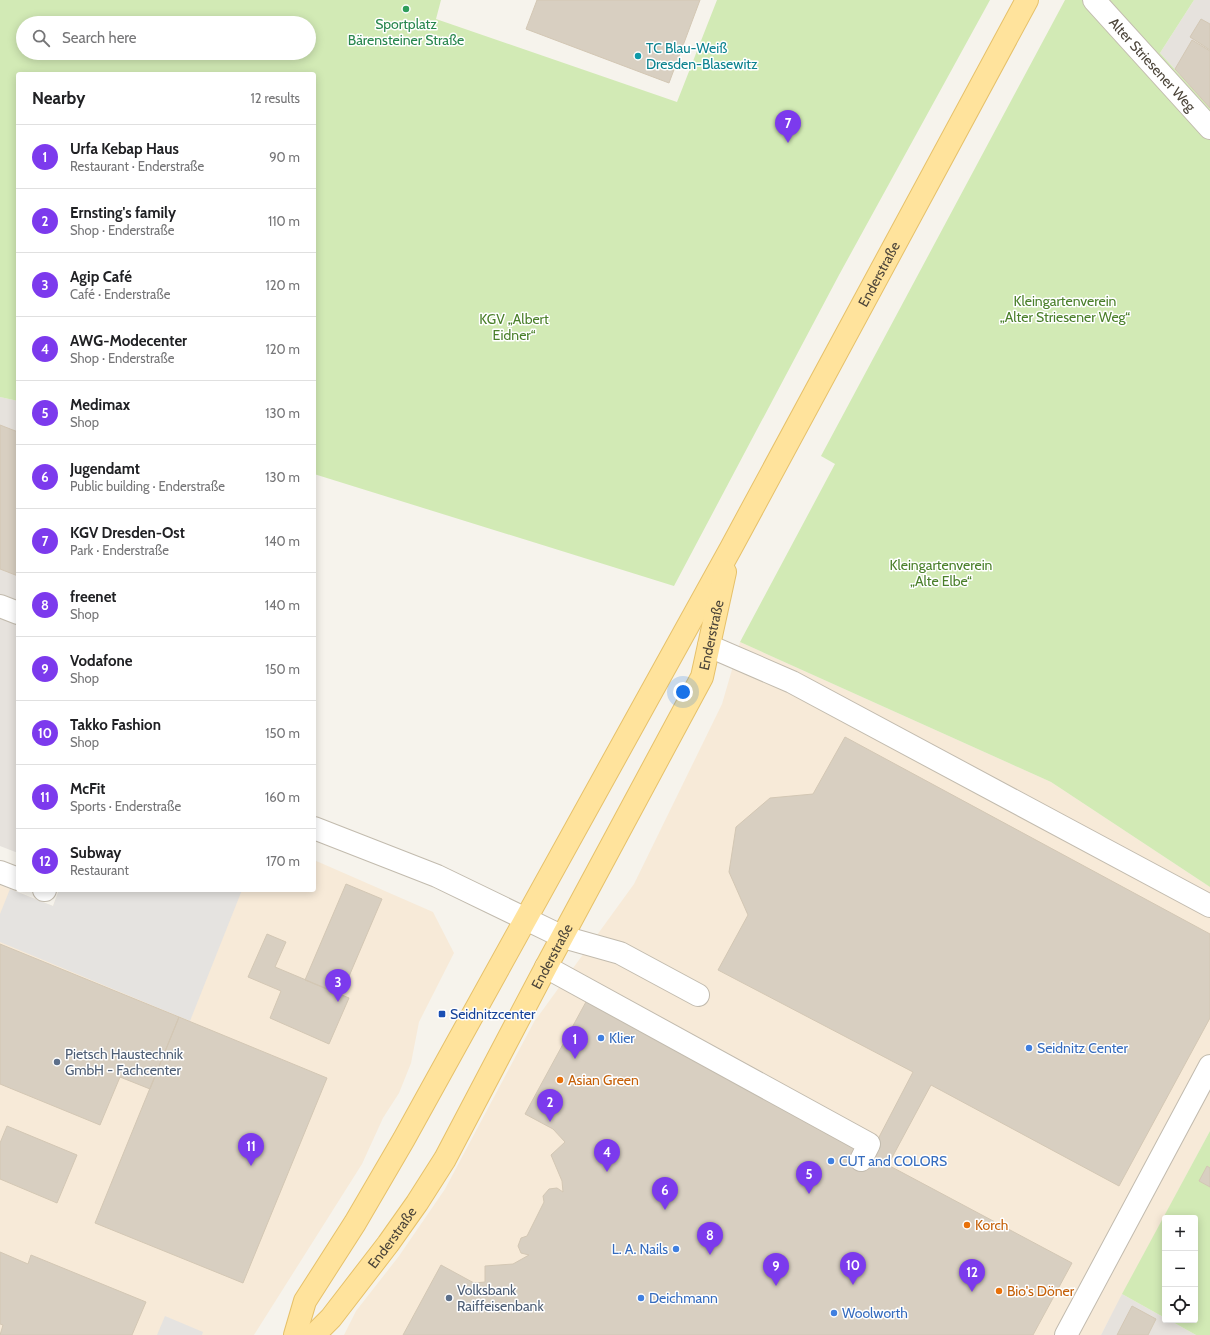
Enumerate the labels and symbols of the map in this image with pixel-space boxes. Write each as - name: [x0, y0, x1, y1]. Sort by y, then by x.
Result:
- marker: Sportplatz Bärensteiner Straße: [401, 4, 411, 14]
- street label: Alter Striesener Weg: [1105, 14, 1200, 116]
- place label: Sportplatz Bärensteiner Straße: [348, 15, 464, 49]
- place label: TC Blau-Weiß Dresden-Blasewitz: [646, 39, 758, 73]
- marker: TC Blau-Weiß Dresden-Blasewitz: [633, 51, 643, 61]
- pin: 7: [775, 110, 801, 143]
- street label: Enderstraße: [854, 238, 904, 310]
- park label: Kleingartenverein „Alter Striesener Weg“: [1000, 292, 1130, 326]
- park label: KGV „Albert Eidner“: [479, 310, 549, 344]
- park label: Kleingartenverein „Alte Elbe“: [890, 556, 993, 590]
- street label: Enderstraße: [695, 598, 728, 672]
- your location: [673, 682, 693, 702]
- street label: Enderstraße: [527, 920, 577, 992]
- pin: 3: [325, 969, 351, 1002]
- place label: Seidnitzcenter: [450, 1005, 536, 1023]
- marker: Seidnitzcenter: [437, 1009, 447, 1019]
- pin: 1: [562, 1026, 588, 1059]
- place label: Klier: [609, 1029, 635, 1047]
- marker: Klier: [596, 1033, 606, 1043]
- place label: Seidnitz Center: [1037, 1039, 1128, 1057]
- marker: Seidnitz Center: [1024, 1043, 1034, 1053]
- place label: Pietsch Haustechnik GmbH - Fachcenter: [65, 1045, 184, 1079]
- marker: Pietsch Haustechnik GmbH - Fachcenter: [52, 1057, 62, 1067]
- place label: Asian Green: [568, 1071, 639, 1089]
- marker: Asian Green: [555, 1075, 565, 1085]
- pin: 2: [537, 1089, 563, 1122]
- pin: 11: [238, 1133, 264, 1166]
- pin: 4: [594, 1139, 620, 1172]
- place label: CUT and COLORS: [839, 1152, 947, 1170]
- marker: CUT and COLORS: [826, 1156, 836, 1166]
- pin: 5: [796, 1161, 822, 1194]
- pin: 6: [652, 1177, 678, 1210]
- street label: Enderstraße: [364, 1203, 420, 1272]
- place label: Korch: [975, 1216, 1008, 1234]
- marker: Korch: [962, 1220, 972, 1230]
- pin: 8: [697, 1222, 723, 1255]
- place label: L. A. Nails: [612, 1240, 668, 1258]
- marker: L. A. Nails: [671, 1244, 681, 1254]
- pin: 10: [840, 1252, 866, 1285]
- pin: 9: [763, 1253, 789, 1286]
- pin: 12: [959, 1259, 985, 1292]
- place label: Volksbank Raiffeisenbank: [457, 1281, 544, 1315]
- place label: Bio's Döner: [1007, 1282, 1075, 1300]
- marker: Bio's Döner: [994, 1286, 1004, 1296]
- place label: Deichmann: [649, 1289, 718, 1307]
- marker: Volksbank Raiffeisenbank: [444, 1293, 454, 1303]
- marker: Deichmann: [636, 1293, 646, 1303]
- place label: Woolworth: [842, 1304, 908, 1322]
- marker: Woolworth: [829, 1308, 839, 1318]

